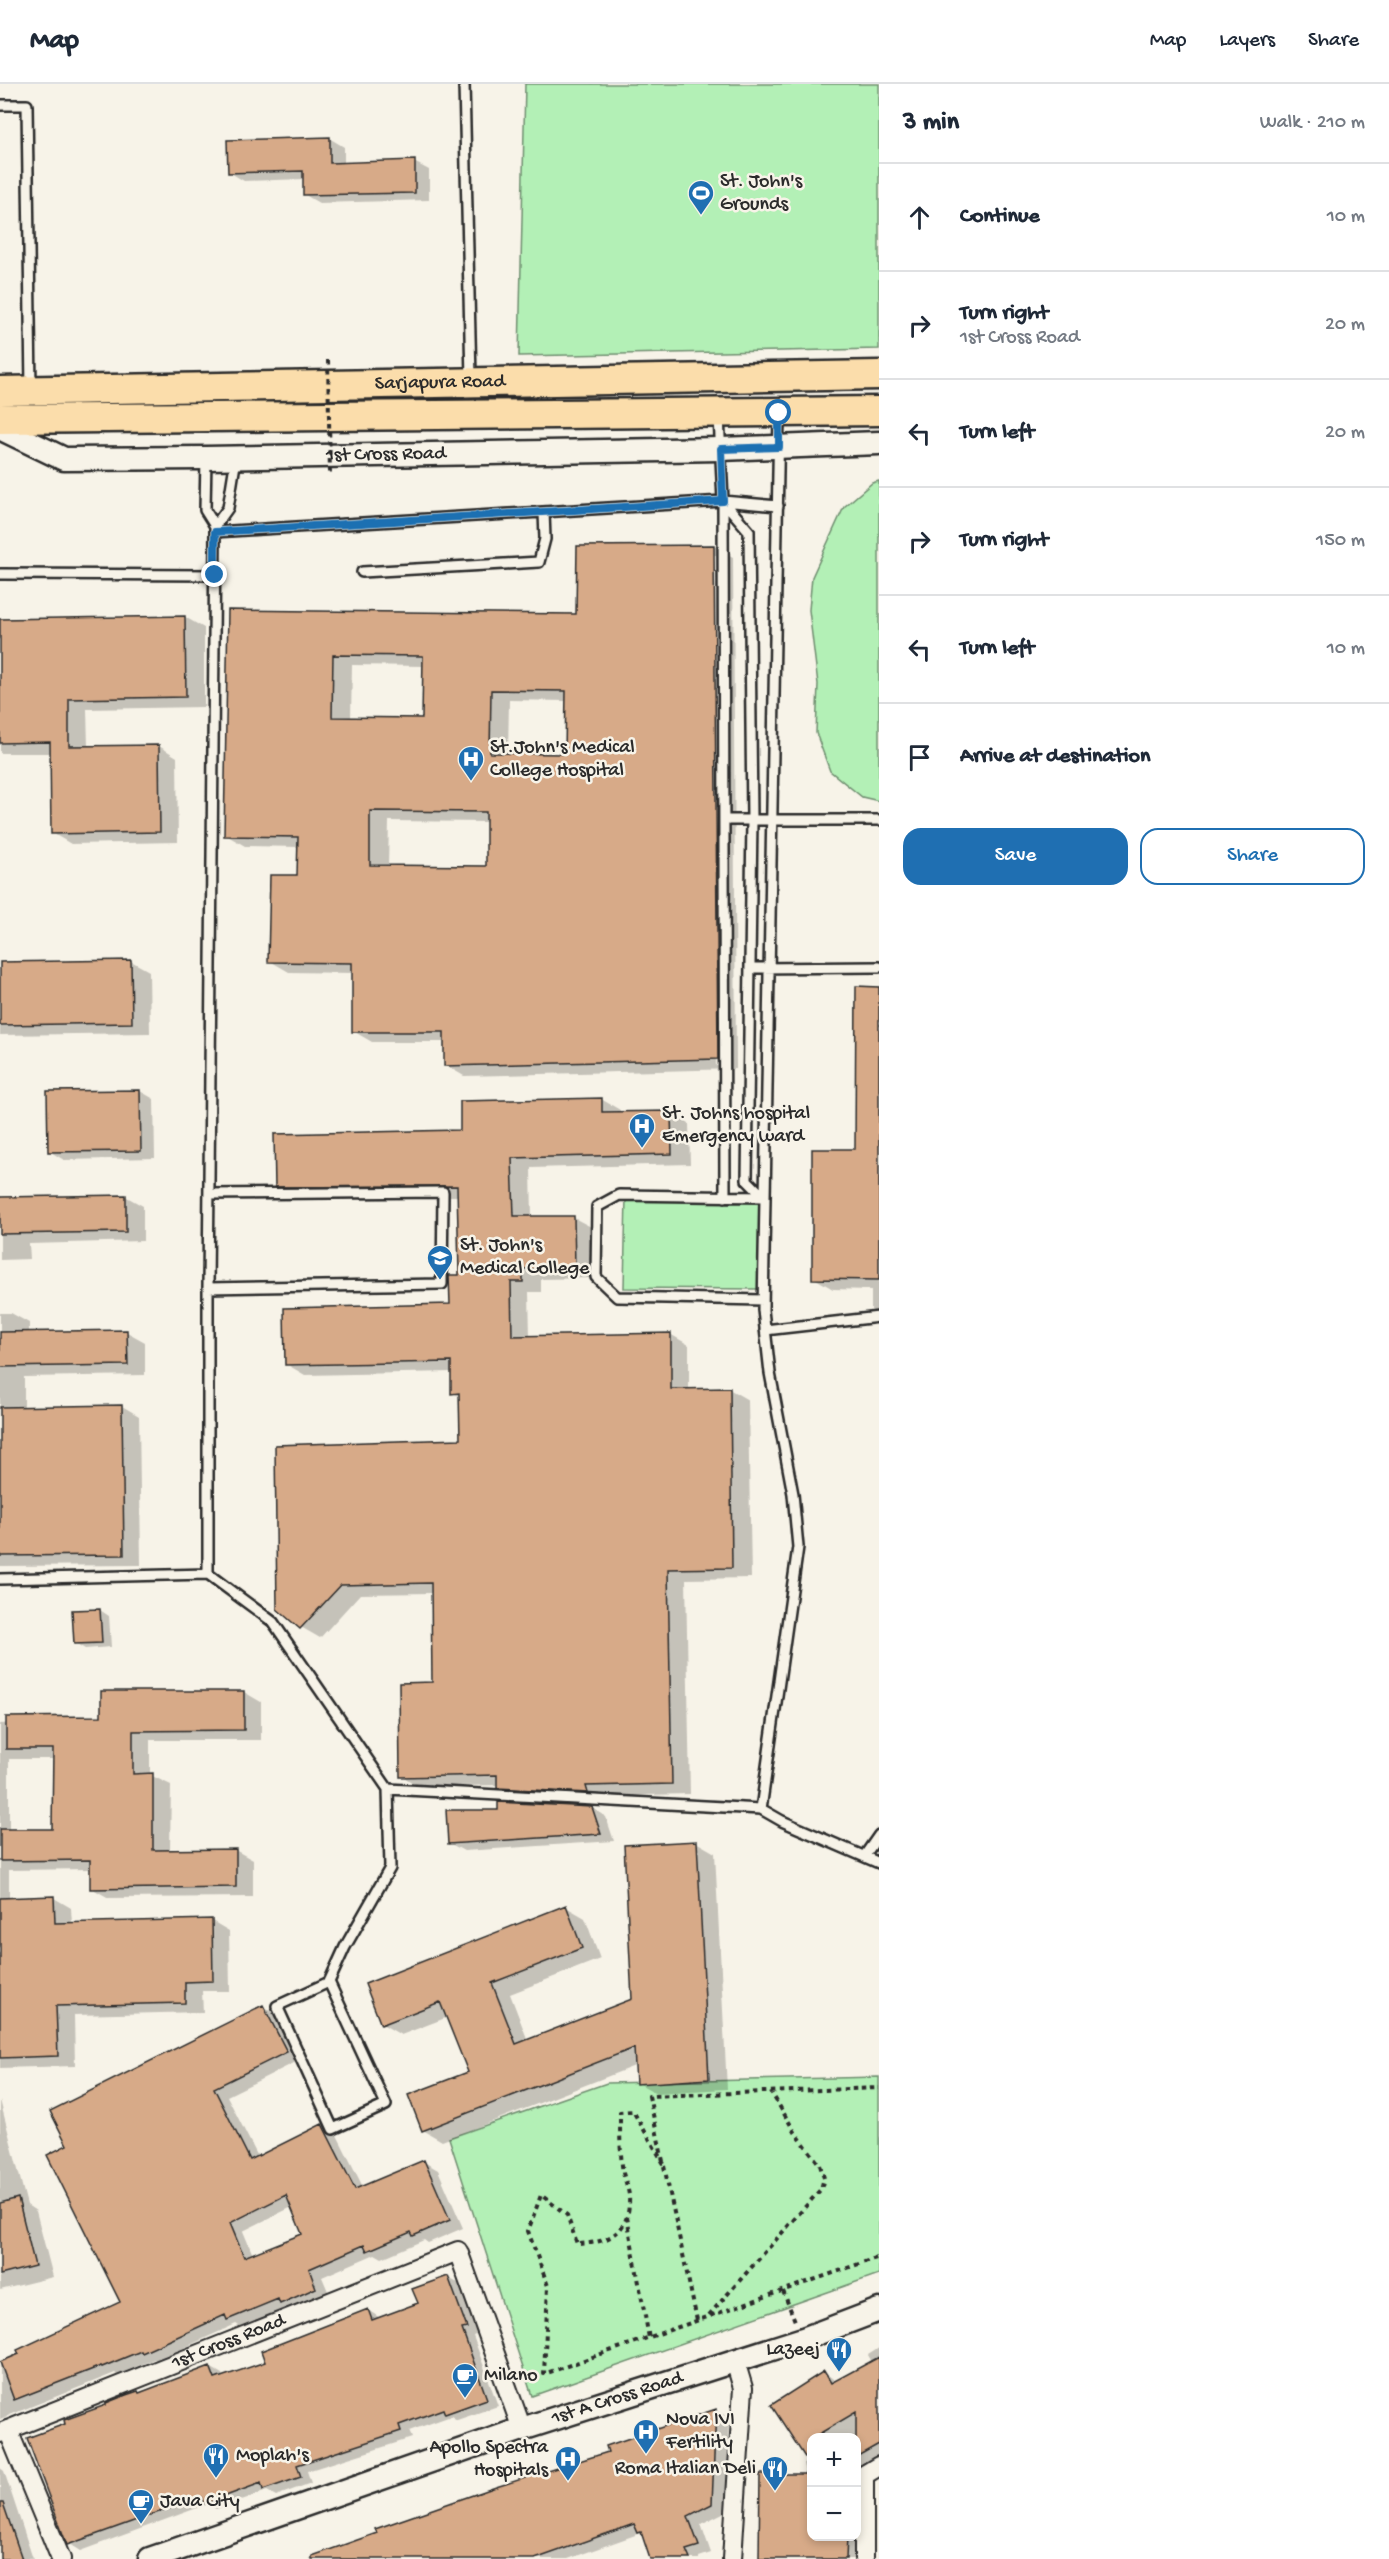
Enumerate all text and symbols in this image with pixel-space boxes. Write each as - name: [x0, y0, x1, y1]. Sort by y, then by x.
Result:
- text: Map: [30, 25, 79, 58]
- text: Map: [1150, 29, 1186, 54]
- text: Layers: [1219, 29, 1275, 54]
- text: Share: [1308, 29, 1359, 54]
- text: 3 min: [903, 108, 959, 139]
- text: Walk · 210 m: [1260, 112, 1365, 135]
- place label: St. John's Grounds: [720, 171, 803, 217]
- sports icon: St. John's Grounds: [686, 178, 716, 216]
- icon: ahead: [903, 201, 936, 234]
- text: Continue: [960, 204, 1040, 230]
- text: 10 m: [1327, 206, 1365, 229]
- text: Turn right: [960, 301, 1048, 327]
- icon: right: [903, 309, 936, 342]
- text: 20 m: [1325, 314, 1365, 337]
- text: 1st Cross Road: [960, 327, 1080, 350]
- street label: Sarjapura Road: [375, 370, 508, 396]
- route start: [765, 399, 791, 425]
- icon: left: [903, 417, 936, 450]
- text: Turn left: [960, 420, 1034, 446]
- text: 20 m: [1325, 422, 1365, 445]
- street label: 1st Cross Road: [325, 442, 448, 467]
- icon: right: [903, 525, 936, 558]
- text: Turn right: [960, 528, 1048, 554]
- text: 150 m: [1316, 530, 1365, 553]
- route end: [201, 561, 227, 587]
- icon: left: [903, 633, 936, 666]
- text: Turn left: [960, 636, 1034, 662]
- text: 10 m: [1327, 638, 1365, 661]
- place label: St.John's Medical College Hospital: [490, 737, 635, 783]
- icon: arrive: [903, 741, 936, 774]
- hospital icon: St.John's Medical College Hospital: [456, 744, 486, 782]
- text: Arrive at destination: [960, 744, 1150, 770]
- button: Save: [903, 828, 1128, 885]
- button: Share: [1140, 828, 1365, 885]
- place label: St. Johns hospital Emergency ward: [662, 1103, 810, 1149]
- hospital icon: St. Johns hospital Emergency ward: [627, 1111, 657, 1149]
- place label: St. John's Medical College: [460, 1235, 590, 1281]
- school or university icon: St. John's Medical College: [425, 1243, 455, 1281]
- street label: 1st Cross Road: [168, 2308, 291, 2375]
- restaurant icon: Lazeej: [824, 2335, 854, 2373]
- place label: Lazeej: [766, 2339, 820, 2362]
- cafe icon: Milano: [450, 2361, 480, 2399]
- place label: Milano: [484, 2365, 538, 2388]
- street label: 1st A Cross Road: [548, 2366, 688, 2431]
- place label: Nova IVI Fertility: [665, 2409, 735, 2455]
- hospital icon: Nova IVI Fertility: [631, 2417, 661, 2455]
- map controls: [807, 2433, 861, 2541]
- button: +: [807, 2433, 861, 2487]
- place label: Apollo Spectra Hospitals: [429, 2437, 549, 2483]
- restaurant icon: Moplah's: [201, 2441, 231, 2479]
- hospital icon: Apollo Spectra Hospitals: [553, 2444, 583, 2482]
- place label: Moplah's: [236, 2445, 309, 2468]
- restaurant icon: Roma Italian Deli: [760, 2454, 790, 2492]
- place label: Roma Italian Deli: [615, 2458, 756, 2481]
- cafe icon: Java City: [126, 2487, 156, 2525]
- button: −: [807, 2487, 861, 2541]
- place label: Java City: [160, 2491, 240, 2514]

